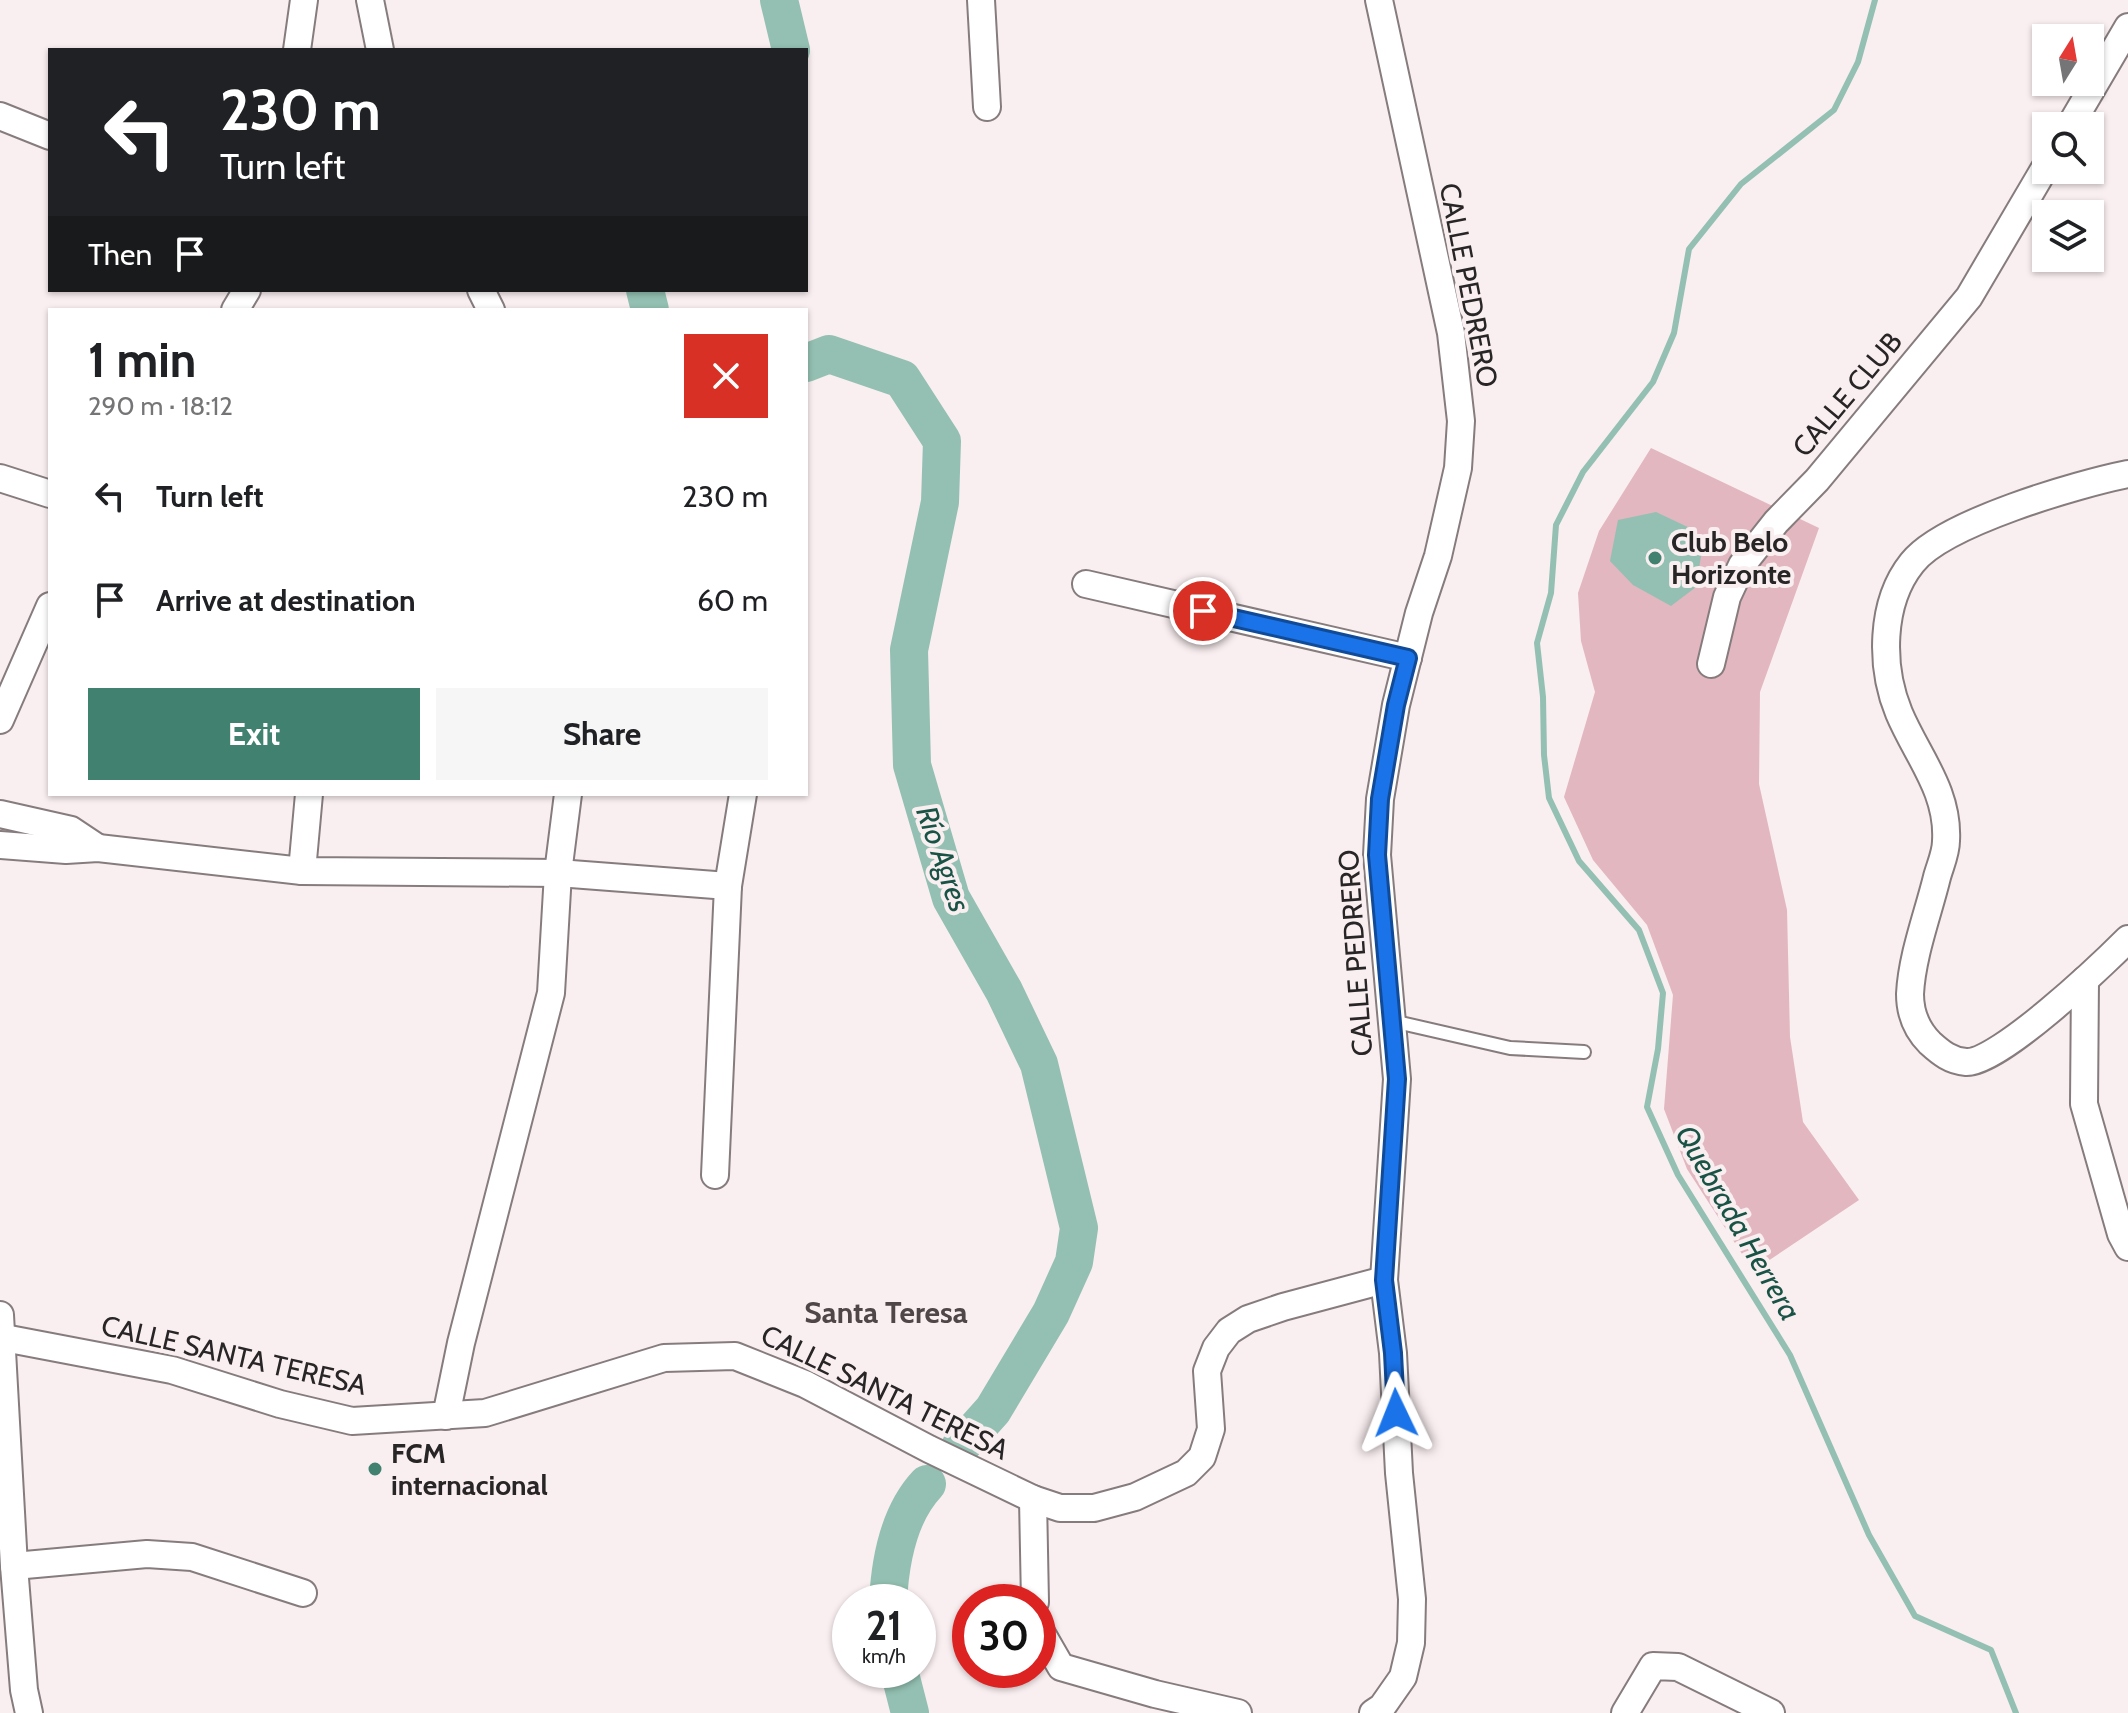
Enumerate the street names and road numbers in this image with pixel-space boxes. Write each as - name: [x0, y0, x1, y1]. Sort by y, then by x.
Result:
- street label: CALLE PEDRERO: [1433, 180, 1505, 390]
- street label: CALLE CLUB: [1785, 325, 1909, 463]
- street label: CALLE PEDRERO: [1331, 849, 1379, 1057]
- street label: CALLE SANTA TERESA: [98, 1308, 371, 1402]
- street label: CALLE SANTA TERESA: [756, 1317, 1015, 1467]

